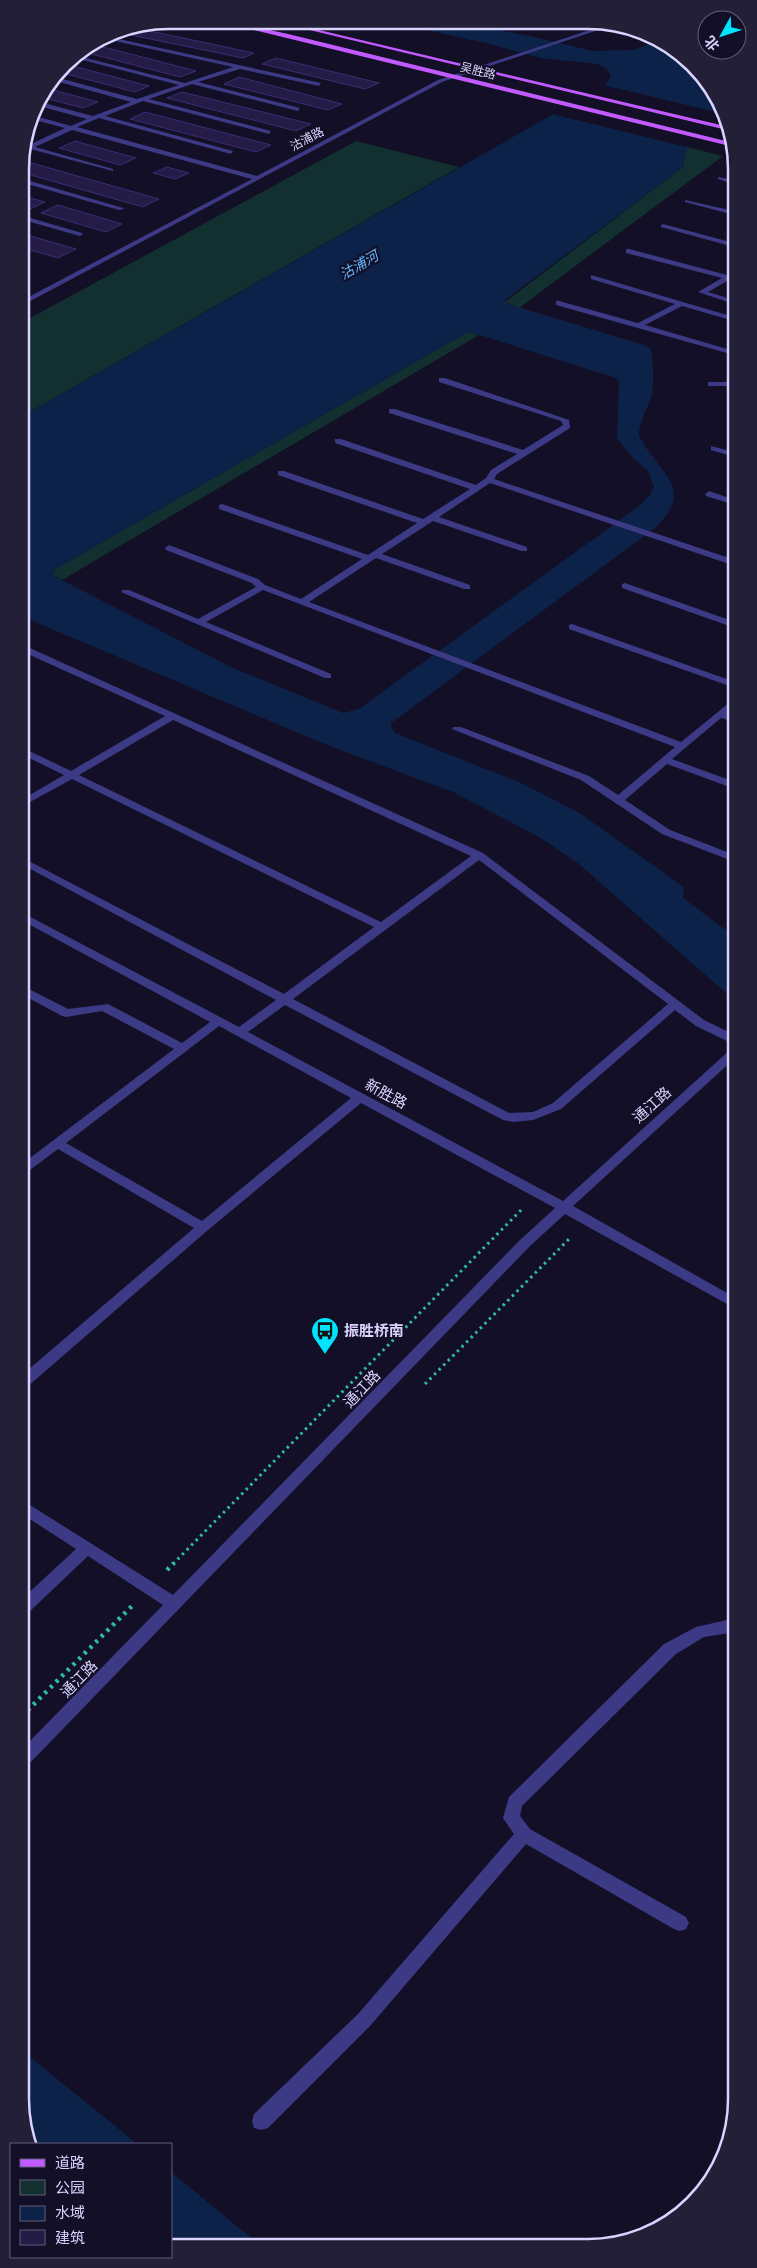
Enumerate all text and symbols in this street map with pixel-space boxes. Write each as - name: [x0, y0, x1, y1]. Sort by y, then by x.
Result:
- north arrow: [697, 10, 747, 60]
- text: 北: [700, 32, 723, 55]
- street label: 吴胜路: [459, 58, 498, 83]
- street label: 沽浦路: [287, 123, 327, 155]
- water label: 沽浦河: [336, 244, 384, 283]
- street label: 新胜路: [362, 1074, 411, 1113]
- street label: 通江路: [628, 1082, 675, 1127]
- bus stop icon: 振胜桥南: [310, 1316, 340, 1355]
- place label: 振胜桥南: [344, 1320, 404, 1340]
- street label: 通江路: [338, 1365, 384, 1411]
- street label: 通江路: [55, 1655, 101, 1701]
- legend: [10, 2143, 172, 2258]
- text: 道路: [55, 2152, 85, 2172]
- text: 公园: [55, 2177, 85, 2197]
- text: 水域: [55, 2202, 85, 2222]
- text: 建筑: [55, 2227, 85, 2247]

